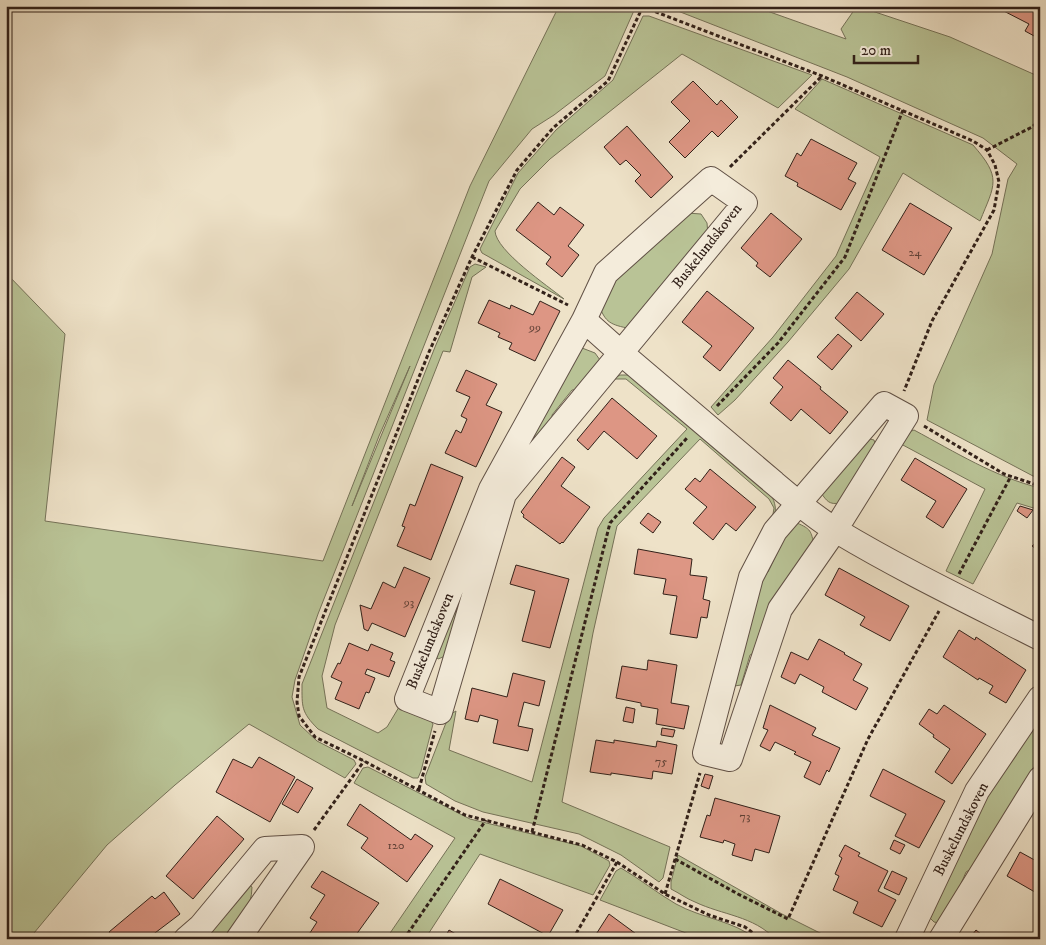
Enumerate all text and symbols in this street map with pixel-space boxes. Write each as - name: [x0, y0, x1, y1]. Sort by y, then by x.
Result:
- scale bar: [854, 32, 917, 64]
- text: 20 m: [861, 41, 891, 60]
- street label: Buskelundskoven: [668, 200, 746, 292]
- house number: 24: [909, 245, 922, 260]
- house number: 99: [528, 320, 541, 335]
- street label: Buskelundskoven: [402, 590, 458, 692]
- house number: 93: [403, 595, 414, 610]
- house number: 75: [655, 754, 667, 769]
- street label: Buskelundskoven: [929, 779, 993, 879]
- house number: 73: [740, 809, 750, 824]
- house number: 120: [388, 838, 404, 853]

